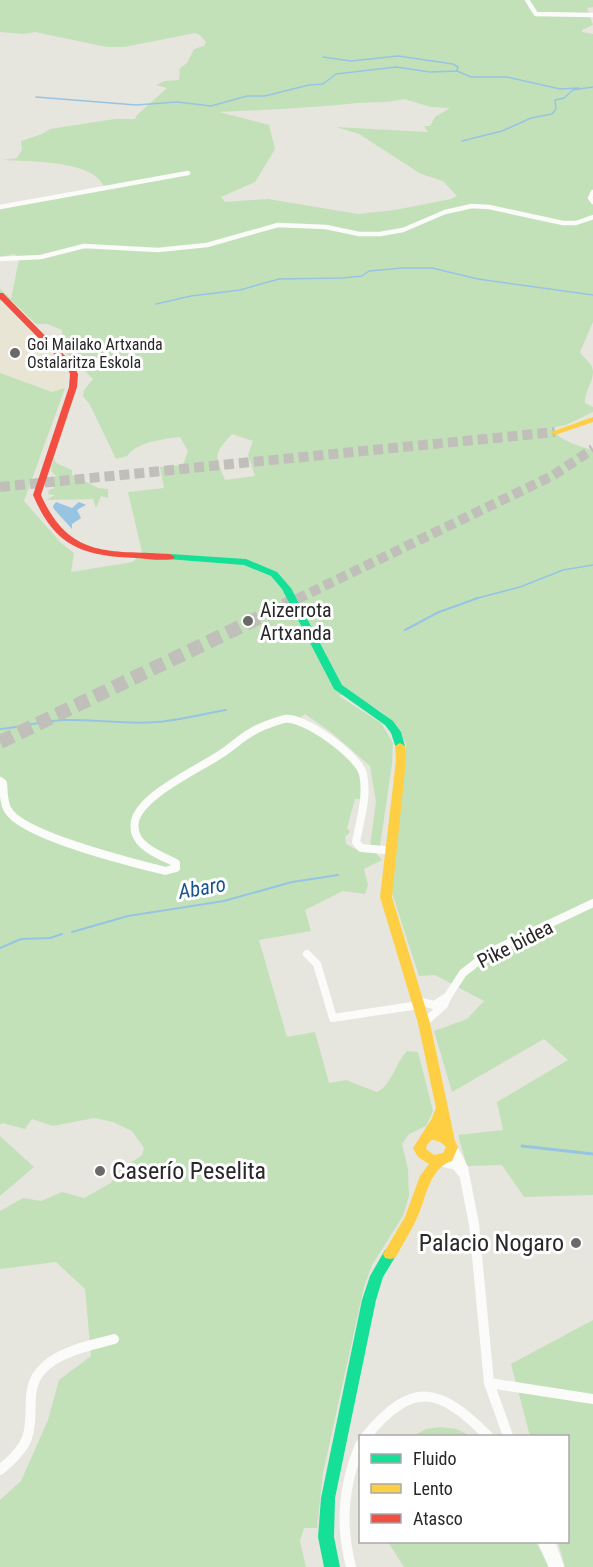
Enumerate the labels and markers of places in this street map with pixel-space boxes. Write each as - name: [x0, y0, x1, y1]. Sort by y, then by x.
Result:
- place label: Goi Mailako Artxanda Ostalaritza Eskola: [27, 335, 163, 372]
- marker: Goi Mailako Artxanda Ostalaritza Eskola: [8, 346, 22, 360]
- place label: Aizerrota Artxanda: [260, 598, 332, 645]
- marker: Aizerrota Artxanda: [241, 614, 255, 628]
- place label: Caserío Peselita: [112, 1157, 266, 1185]
- marker: Caserío Peselita: [93, 1164, 107, 1178]
- place label: Palacio Nogaro: [419, 1229, 564, 1257]
- marker: Palacio Nogaro: [569, 1236, 583, 1250]

